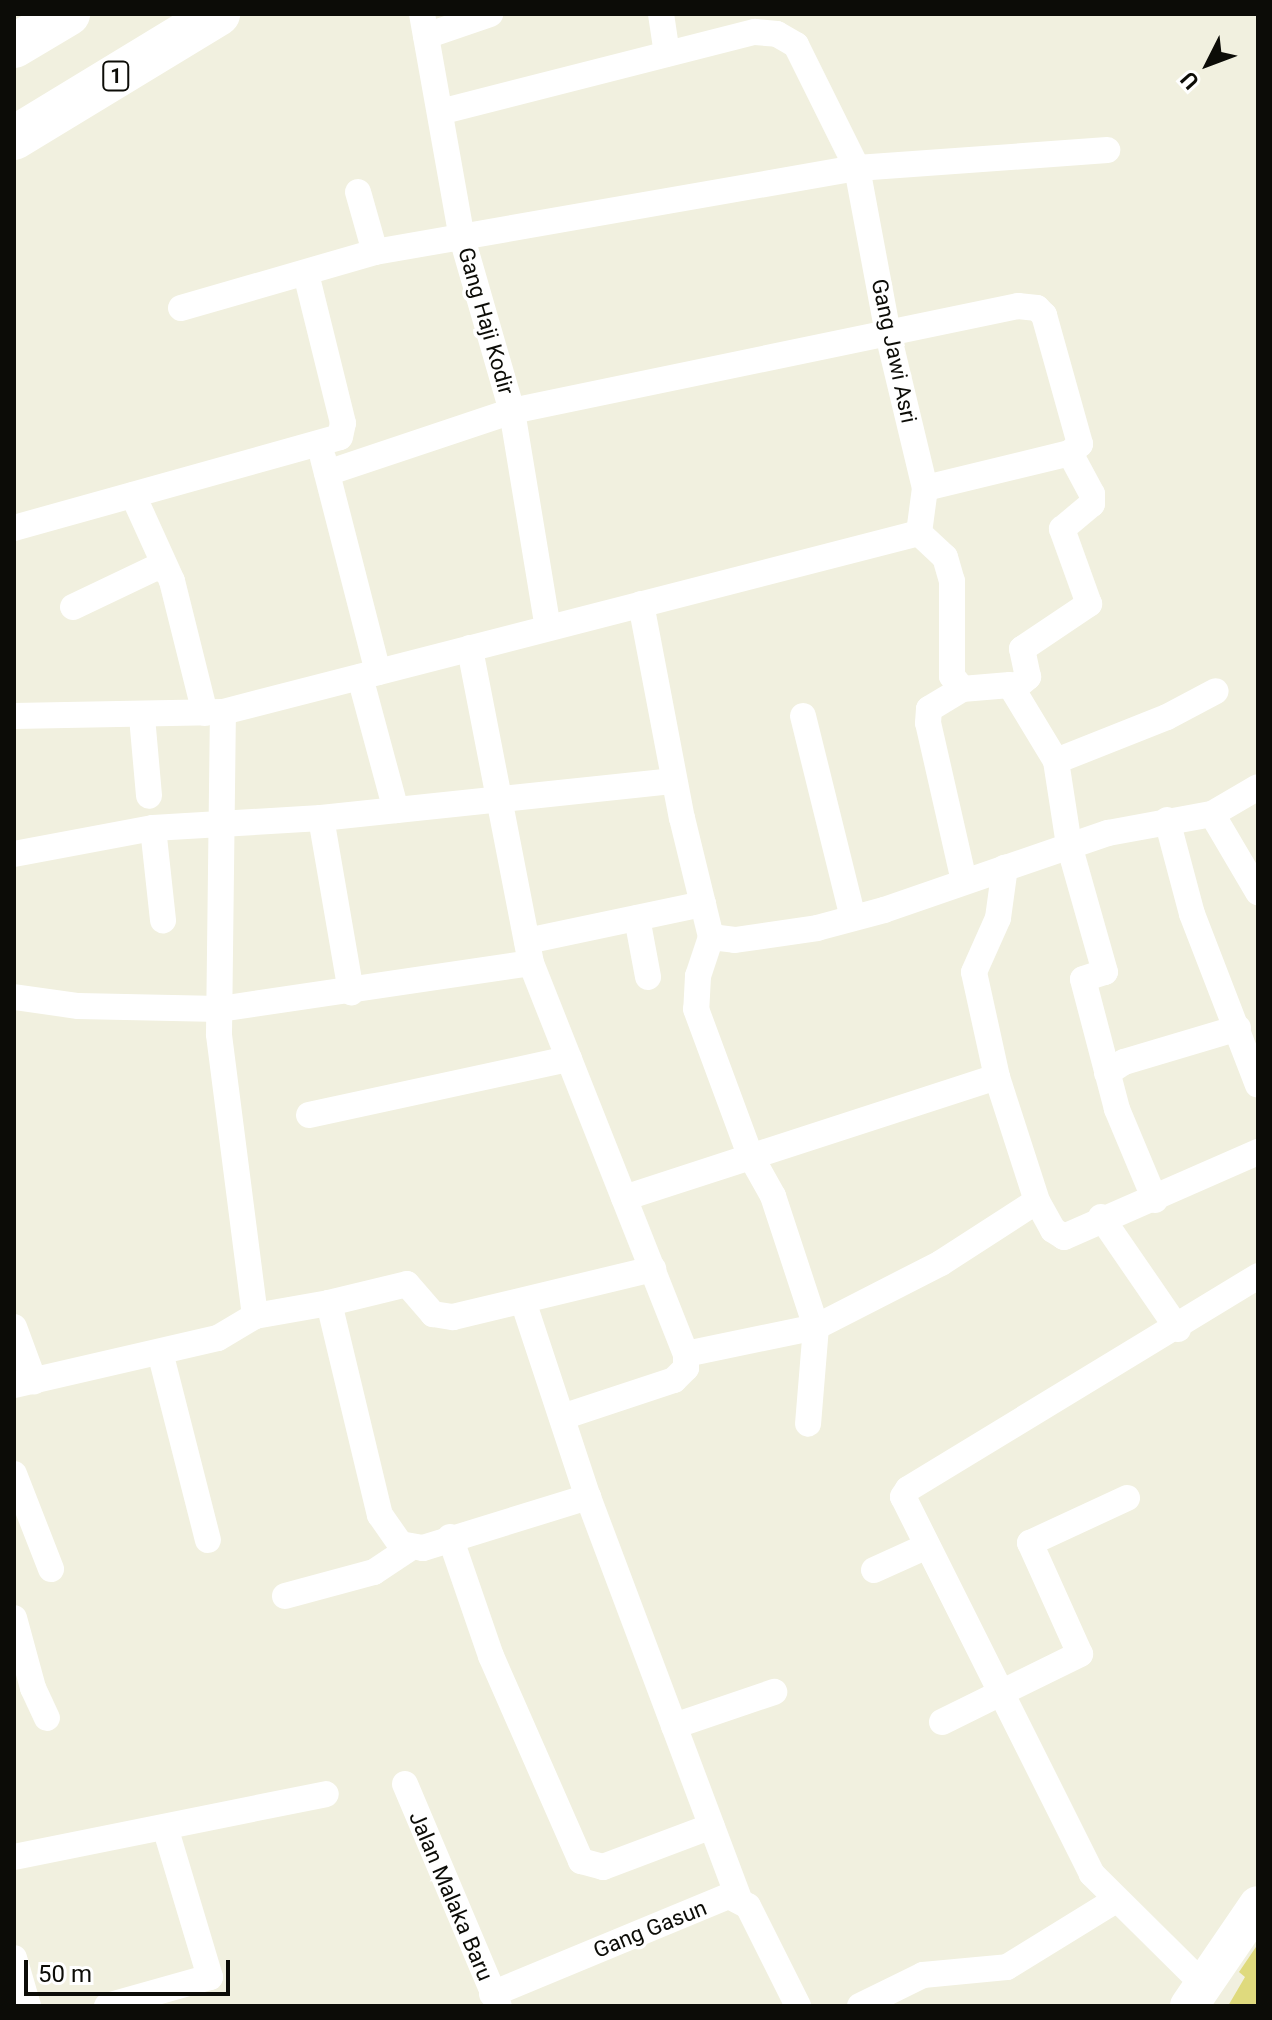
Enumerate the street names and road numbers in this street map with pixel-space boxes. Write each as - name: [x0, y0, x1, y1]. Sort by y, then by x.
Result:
- road number: 1: [102, 60, 130, 92]
- street label: Gang Haji Kodir: [452, 244, 520, 398]
- street label: Gang Jawi Asri: [866, 276, 922, 426]
- street label: Jalan Malaka Baru: [403, 1807, 499, 1985]
- street label: Gang Gasun: [590, 1894, 710, 1964]

